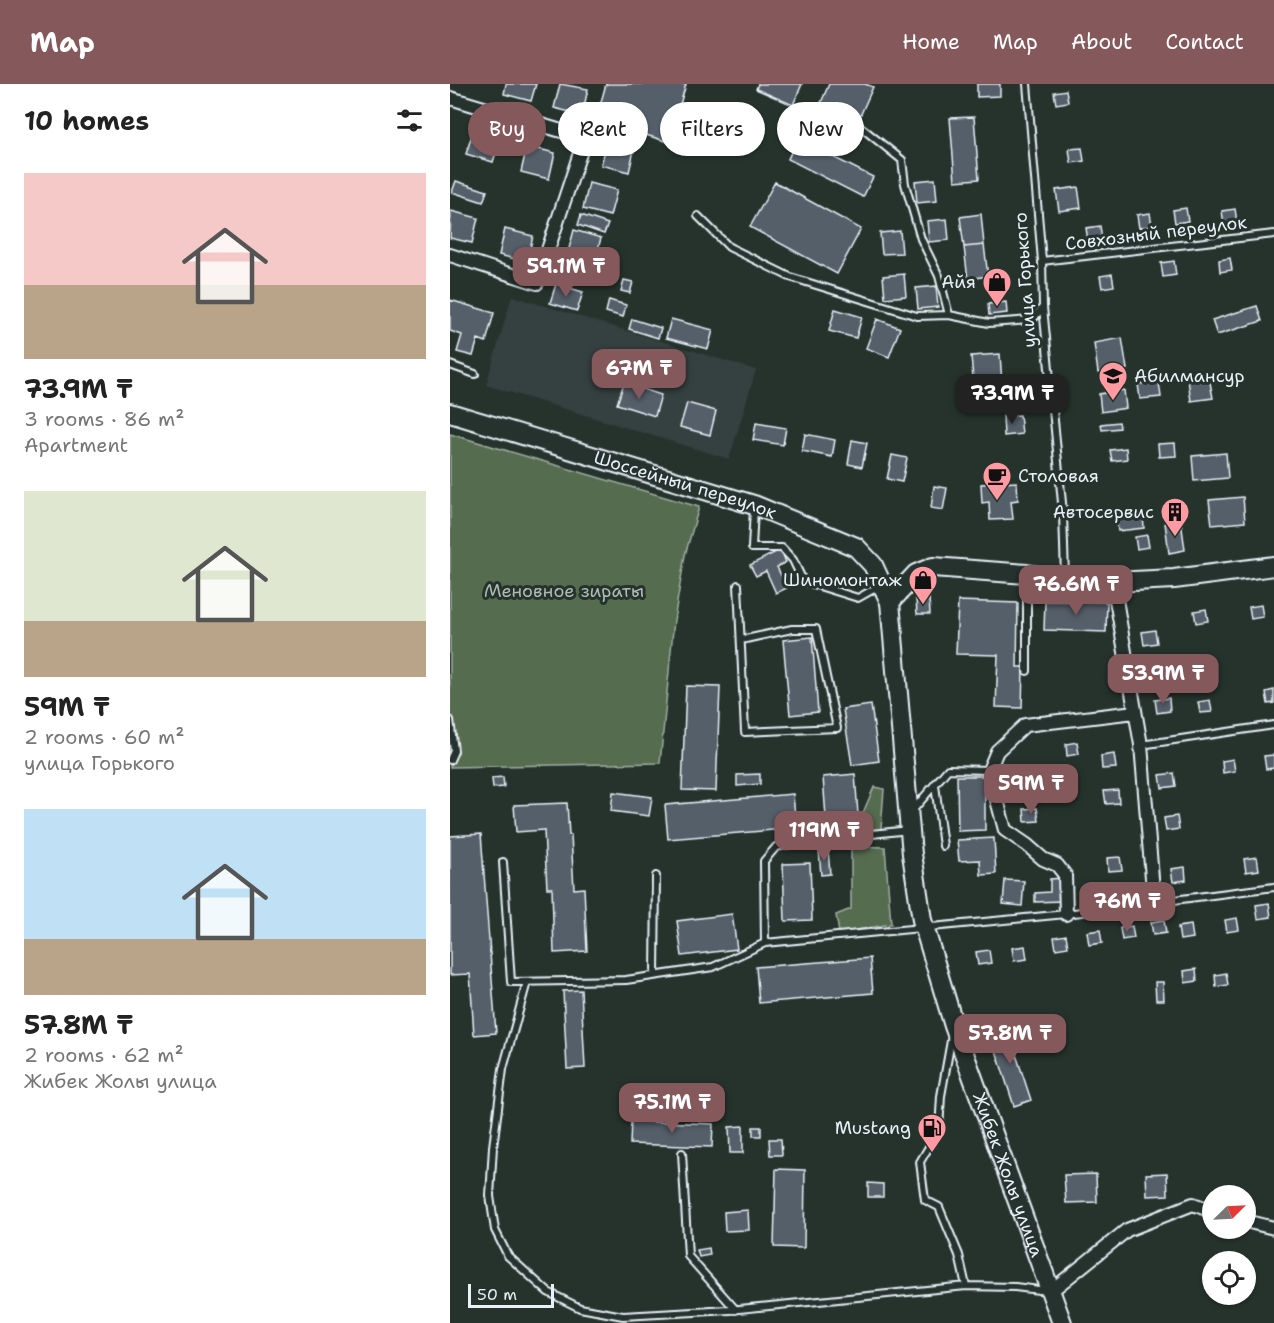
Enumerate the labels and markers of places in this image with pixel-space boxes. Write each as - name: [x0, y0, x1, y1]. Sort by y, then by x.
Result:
- pin: 59.1M ₸: [511, 247, 621, 298]
- shop icon: Айя: [981, 266, 1013, 308]
- place label: Айя: [941, 270, 976, 294]
- pin: 67M ₸: [597, 349, 681, 400]
- school or university icon: Абилмансур: [1097, 360, 1129, 402]
- place label: Абилмансур: [1134, 364, 1245, 388]
- pin: 73.9M ₸: [957, 374, 1067, 425]
- cafe icon: Столовая: [981, 460, 1013, 502]
- place label: Столовая: [1018, 464, 1099, 488]
- building icon: Автосервис: [1159, 496, 1191, 538]
- place label: Автосервис: [1053, 500, 1154, 524]
- shop icon: Шиномонтаж: [907, 564, 939, 606]
- pin: 76.6M ₸: [1021, 565, 1131, 616]
- place label: Шиномонтаж: [783, 568, 903, 592]
- pin: 53.9M ₸: [1108, 654, 1218, 705]
- pin: 59M ₸: [989, 764, 1073, 815]
- pin: 119M ₸: [775, 811, 873, 862]
- pin: 76M ₸: [1085, 882, 1169, 933]
- pin: 57.8M ₸: [955, 1014, 1065, 1065]
- pin: 75.1M ₸: [617, 1083, 727, 1134]
- fuel station icon: Mustang: [916, 1112, 948, 1154]
- place label: Mustang: [835, 1116, 911, 1140]

